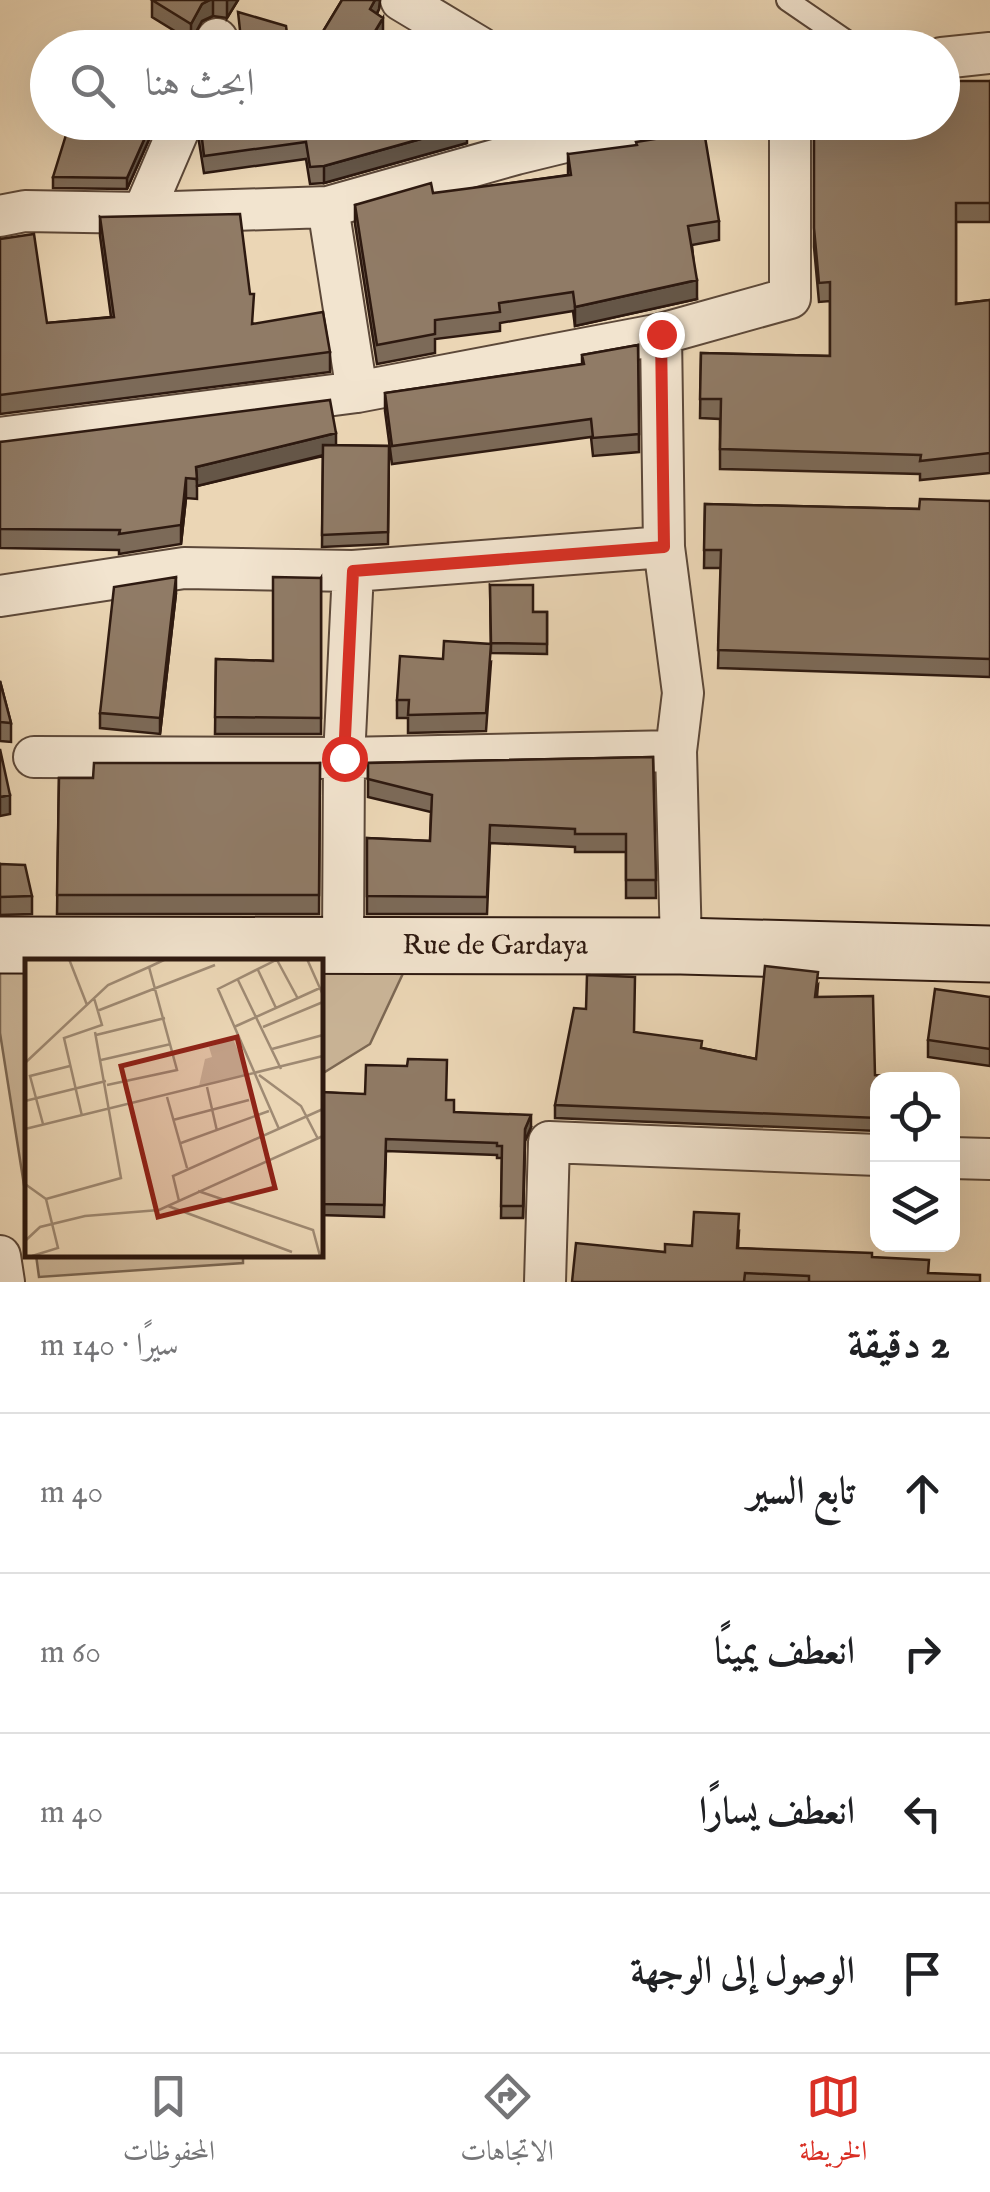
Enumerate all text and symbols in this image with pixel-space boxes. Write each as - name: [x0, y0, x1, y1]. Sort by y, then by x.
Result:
- search box: [30, 30, 960, 140]
- icon: search: [65, 58, 120, 113]
- text: ابحث هنا: [145, 61, 255, 109]
- route end: [639, 312, 685, 358]
- route start: [322, 736, 368, 782]
- street label: Rue de Gardaya: [402, 928, 589, 963]
- inset map: [25, 959, 322, 1257]
- map controls: [870, 1072, 960, 1252]
- button: locate: [870, 1072, 960, 1162]
- button: layers: [870, 1162, 960, 1252]
- text: 2 دقيقة: [848, 1319, 950, 1372]
- text: سيرًا · 140 m: [40, 1326, 179, 1367]
- icon: ahead: [895, 1466, 950, 1521]
- text: تابع السير: [747, 1469, 855, 1517]
- text: 40 m: [40, 1473, 103, 1514]
- icon: right: [895, 1626, 950, 1681]
- text: انعطف يمينًا: [714, 1629, 855, 1677]
- text: 60 m: [40, 1633, 101, 1674]
- icon: left: [895, 1786, 950, 1841]
- text: انعطف يسارًا: [699, 1789, 855, 1837]
- text: 40 m: [40, 1793, 103, 1834]
- icon: arrive: [895, 1946, 950, 2001]
- text: الوصول إلى الوجهة: [630, 1949, 855, 1997]
- tab: المحفوظات: [123, 2069, 215, 2178]
- tab: الاتجاهات: [460, 2069, 554, 2178]
- tab: الخريطة: [799, 2069, 867, 2178]

